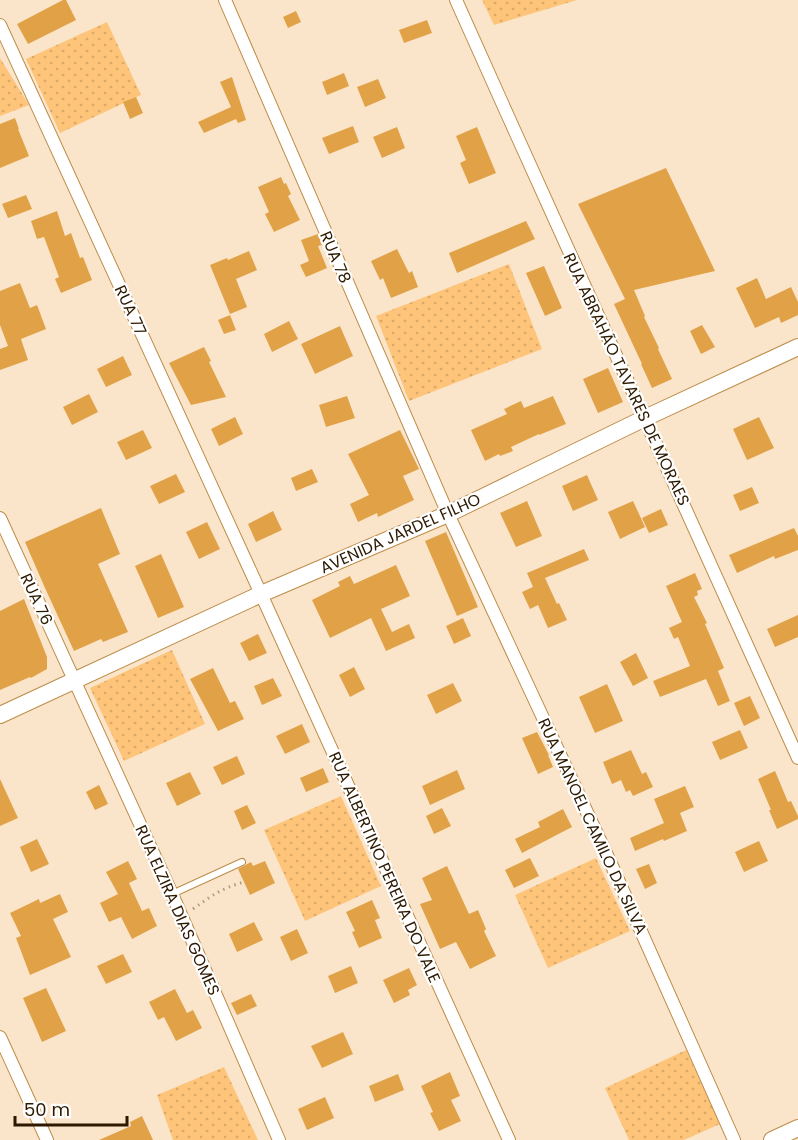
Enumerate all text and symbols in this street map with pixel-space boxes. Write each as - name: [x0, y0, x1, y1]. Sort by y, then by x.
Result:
- street label: RUA 78: [314, 228, 357, 287]
- street label: RUA ABRAHÃO TAVARES DE MORAES: [558, 249, 695, 509]
- street label: RUA 77: [109, 281, 152, 339]
- street label: AVENIDA JARDEL FILHO: [316, 488, 484, 579]
- street label: RUA 76: [15, 570, 58, 629]
- street label: RUA MANOEL CAMILO DA SILVA: [532, 714, 653, 938]
- street label: RUA ALBERTINO PEREIRA DO VALE: [323, 748, 446, 986]
- street label: RUA ELZIRA DIAS GOMES: [130, 821, 226, 999]
- scale bar: [15, 1089, 128, 1127]
- text: 50 m: [24, 1097, 70, 1122]

